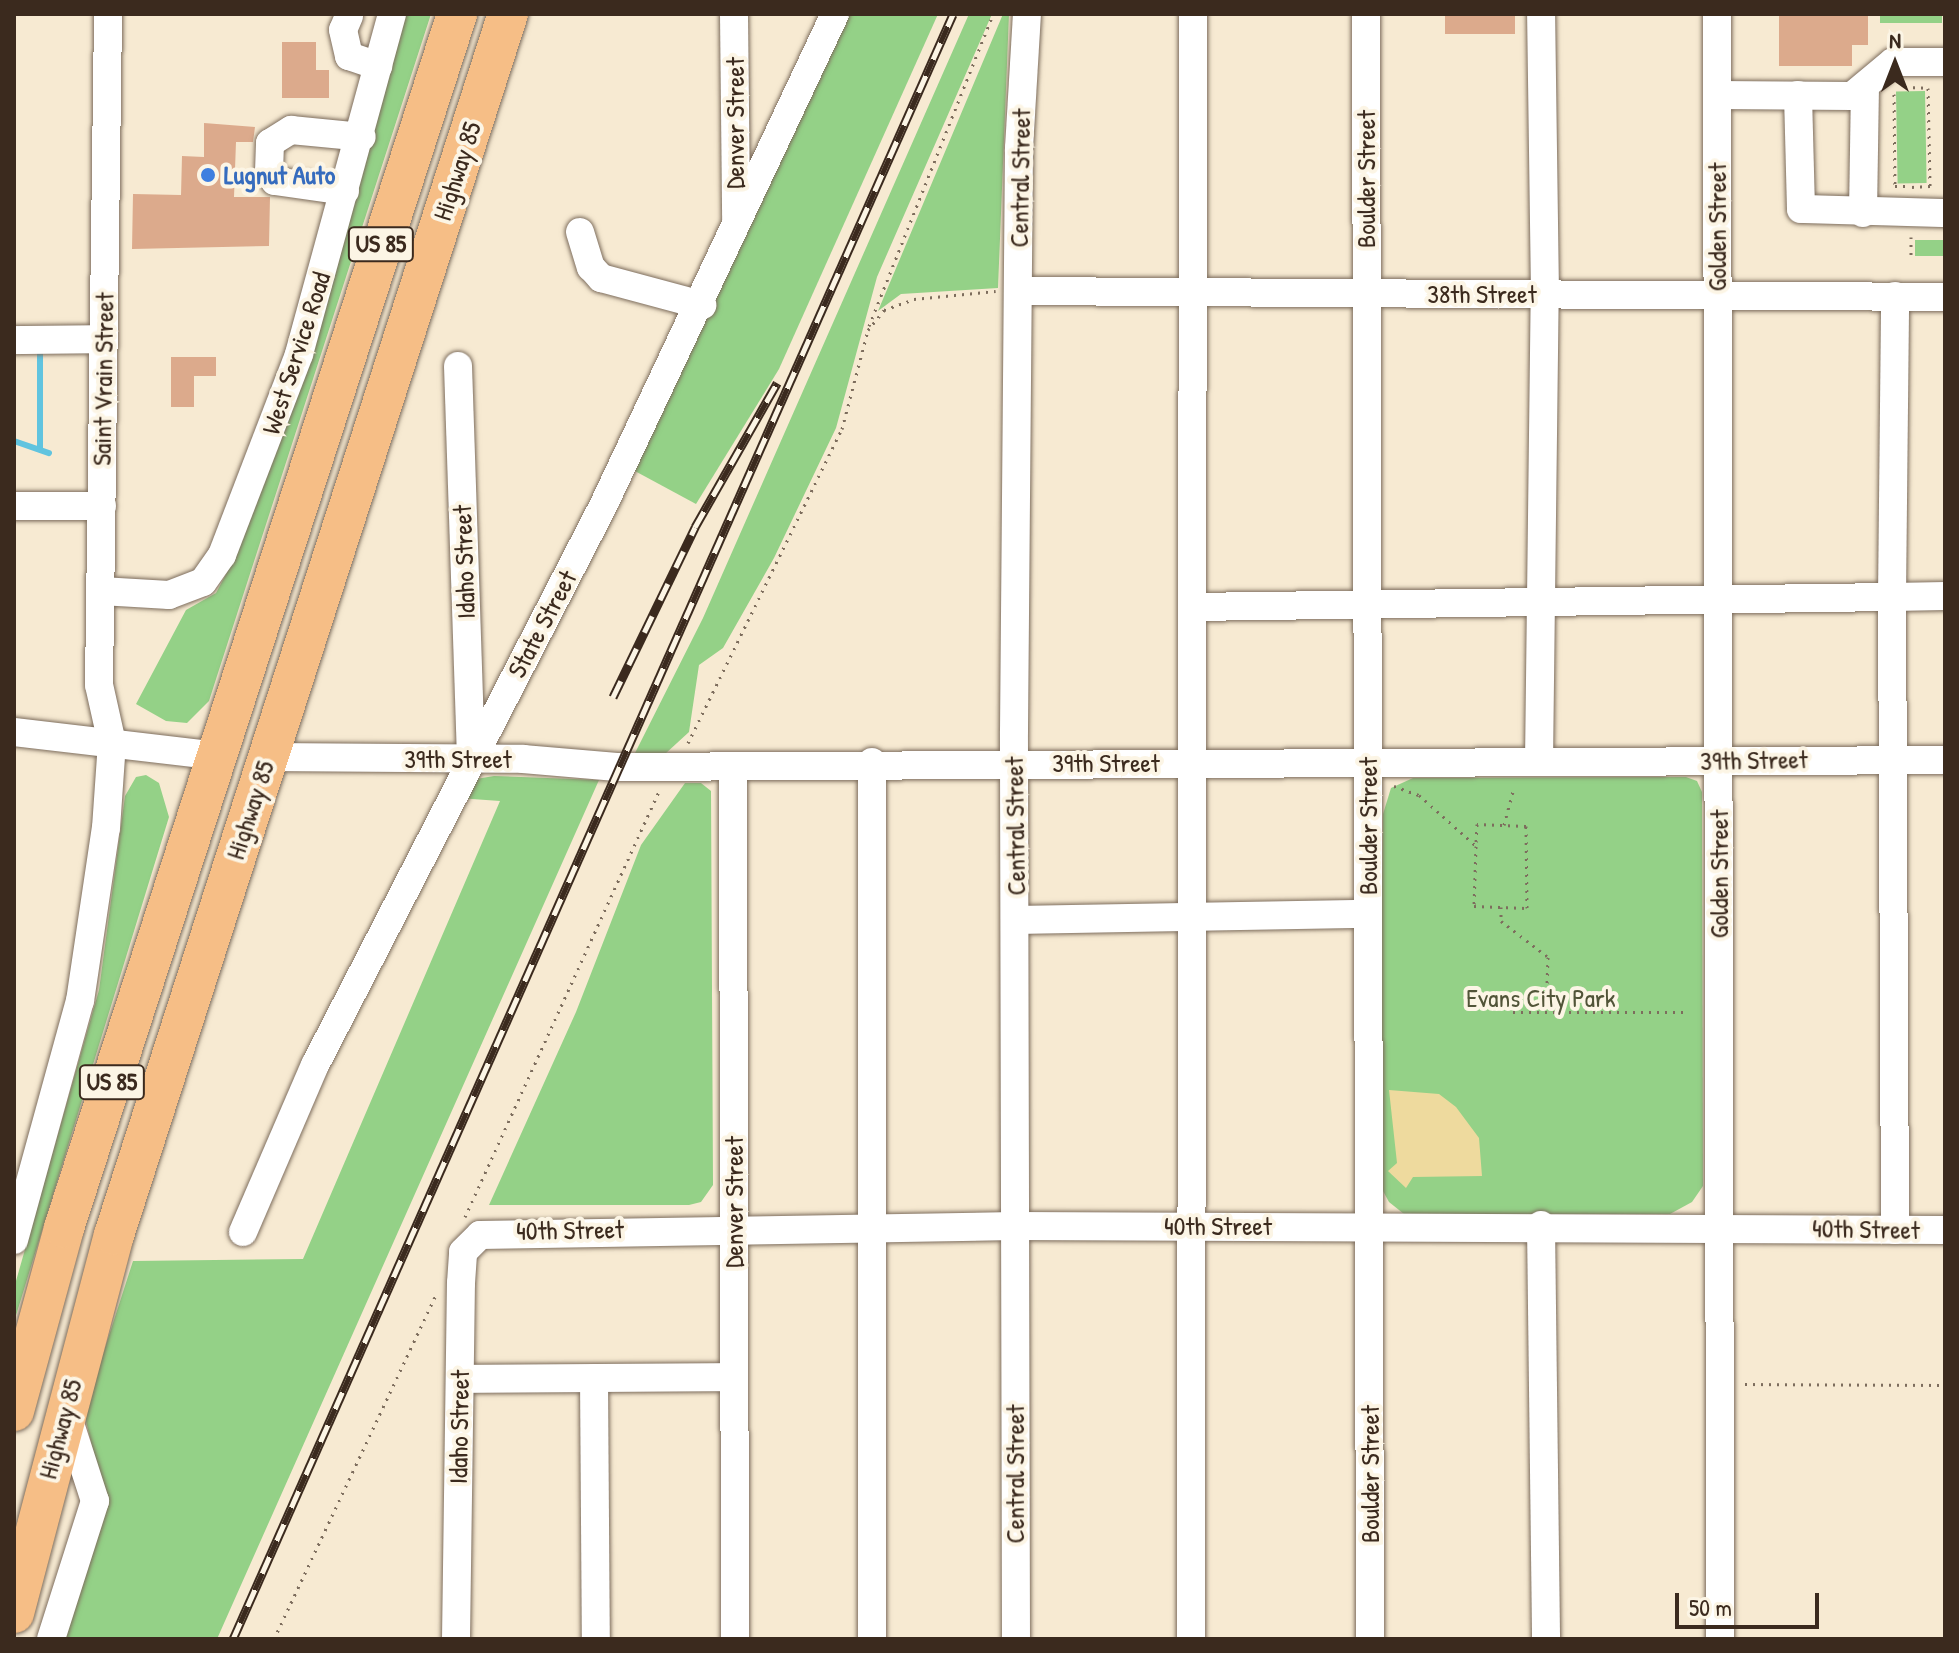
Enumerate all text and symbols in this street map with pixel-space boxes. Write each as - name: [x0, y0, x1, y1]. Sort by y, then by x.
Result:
- north arrow: [1855, 24, 1935, 104]
- text: N: [1889, 25, 1901, 55]
- street label: Denver Street: [719, 57, 751, 189]
- street label: Central Street: [1003, 108, 1037, 248]
- street label: Boulder Street: [1350, 110, 1382, 248]
- street label: Highway 85: [426, 118, 488, 224]
- place label: Lugnut Auto: [224, 159, 335, 191]
- street label: Golden Street: [1701, 163, 1733, 291]
- marker: Lugnut Auto: [199, 166, 217, 184]
- road number: US 85: [347, 224, 415, 264]
- street label: West Service Road: [255, 268, 337, 438]
- street label: 38th Street: [1427, 278, 1537, 310]
- street label: Saint Vrain Street: [86, 292, 120, 466]
- street label: Idaho Street: [446, 504, 482, 620]
- street label: State Street: [501, 565, 583, 683]
- street label: 39th Street: [404, 743, 512, 775]
- street label: 39th Street: [1700, 743, 1808, 777]
- street label: 39th Street: [1052, 747, 1160, 779]
- street label: Central Street: [998, 756, 1032, 896]
- street label: Highway 85: [219, 757, 281, 863]
- street label: Boulder Street: [1352, 757, 1384, 895]
- street label: Golden Street: [1703, 810, 1735, 938]
- park label: Evans City Park: [1466, 982, 1616, 1014]
- road number: US 85: [78, 1062, 146, 1102]
- street label: Denver Street: [718, 1136, 750, 1268]
- street label: 40th Street: [1164, 1210, 1272, 1242]
- street label: 40th Street: [1812, 1212, 1920, 1246]
- street label: 40th Street: [516, 1213, 624, 1247]
- street label: Idaho Street: [442, 1370, 476, 1484]
- street label: Highway 85: [32, 1376, 88, 1482]
- street label: Central Street: [999, 1405, 1031, 1543]
- street label: Boulder Street: [1354, 1405, 1386, 1543]
- scale bar: [1679, 1577, 1823, 1627]
- text: 50 m: [1689, 1591, 1732, 1623]

